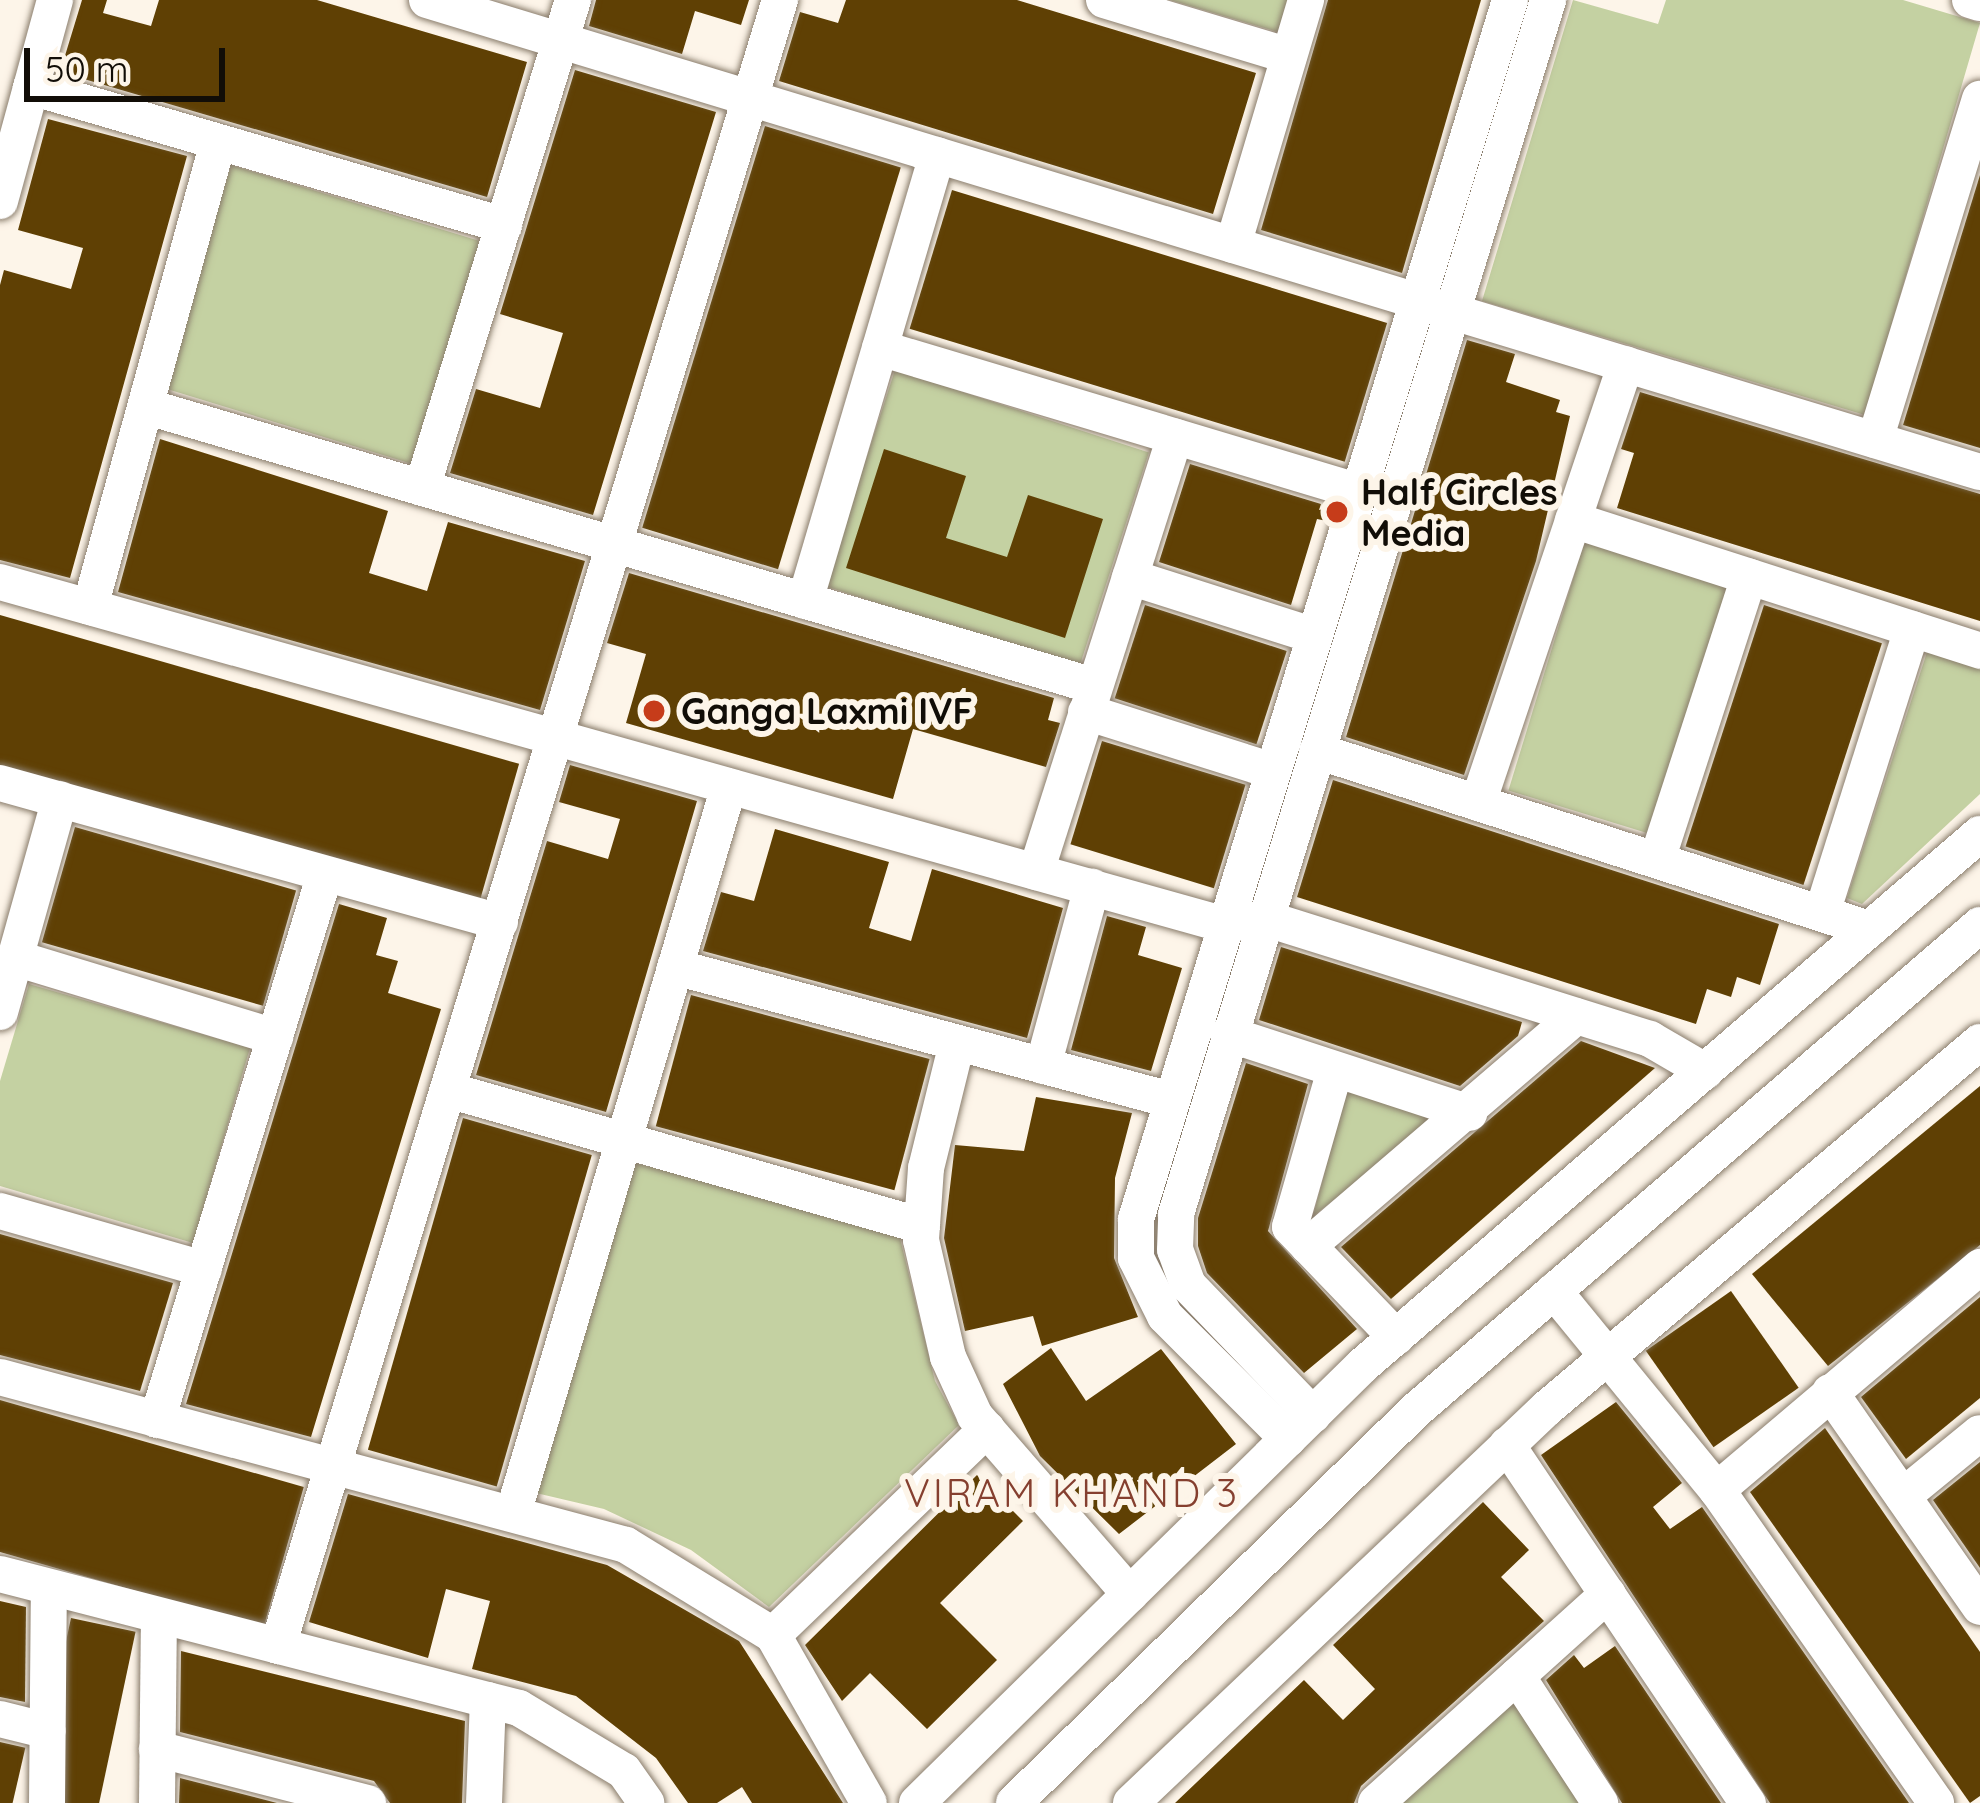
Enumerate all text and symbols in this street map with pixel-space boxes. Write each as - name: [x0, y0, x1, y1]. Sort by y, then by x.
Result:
- scale bar: [30, 24, 231, 98]
- text: 50 m: [45, 46, 129, 91]
- place label: Half Circles Media: [1361, 469, 1558, 554]
- marker: Half Circles Media: [1324, 499, 1350, 525]
- place label: Ganga Laxmi IVF: [681, 689, 973, 733]
- marker: Ganga Laxmi IVF: [638, 695, 670, 727]
- district label: VIRAM KHAND 3: [904, 1470, 1240, 1516]

